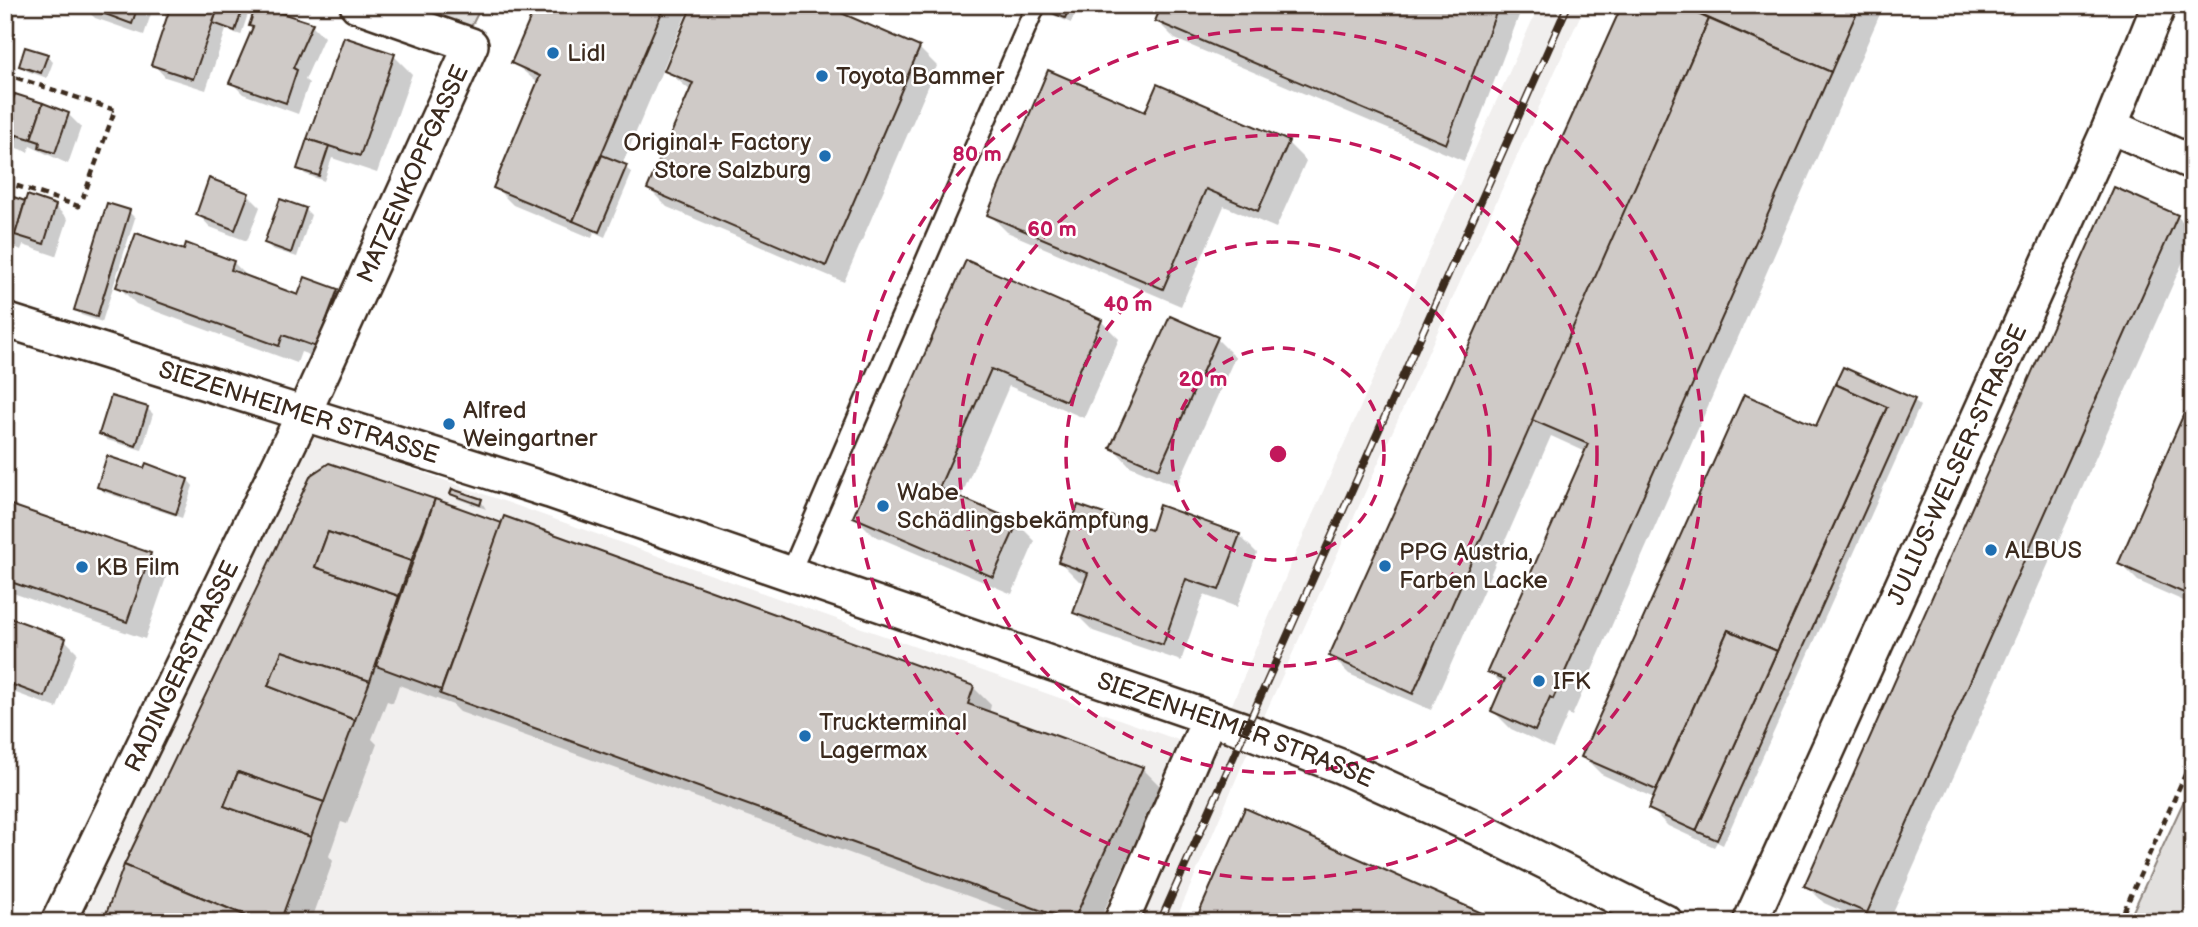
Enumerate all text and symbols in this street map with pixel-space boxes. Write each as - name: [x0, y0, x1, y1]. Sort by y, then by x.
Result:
- place label: Lidl: [567, 39, 606, 68]
- marker: Lidl: [545, 45, 561, 61]
- street label: MATZENKOPFGASSE: [351, 60, 475, 287]
- place label: Toyota Bammer: [836, 62, 1004, 91]
- marker: Toyota Bammer: [814, 68, 830, 84]
- place label: Original+ Factory Store Salzburg: [623, 128, 811, 185]
- text: 80 m: [952, 142, 1002, 167]
- marker: Original+ Factory Store Salzburg: [817, 148, 833, 164]
- text: 60 m: [1027, 217, 1077, 242]
- text: 40 m: [1103, 292, 1153, 317]
- street label: JULIUS-WELSER-STRASSE: [1881, 320, 2033, 609]
- street label: SIEZENHEIMER STRASSE: [155, 355, 443, 470]
- text: 20 m: [1179, 367, 1227, 392]
- place label: Alfred Weingartner: [463, 396, 597, 453]
- marker: Alfred Weingartner: [441, 416, 457, 432]
- centre of rings: [1266, 442, 1290, 466]
- place label: Wabe Schädlingsbekämpfung: [897, 478, 1149, 535]
- marker: Wabe Schädlingsbekämpfung: [875, 498, 891, 514]
- place label: ALBUS: [2005, 536, 2082, 565]
- place label: PPG Austria, Farben Lacke: [1399, 538, 1548, 595]
- marker: ALBUS: [1983, 542, 1999, 558]
- place label: KB Film: [96, 553, 180, 582]
- street label: RADINGERSTRASSE: [118, 556, 245, 777]
- marker: PPG Austria, Farben Lacke: [1377, 558, 1393, 574]
- marker: KB Film: [74, 559, 90, 575]
- street label: SIEZENHEIMER STRASSE: [1094, 666, 1378, 794]
- place label: IFK: [1553, 667, 1591, 696]
- marker: IFK: [1531, 673, 1547, 689]
- place label: Truckterminal Lagermax: [819, 708, 967, 765]
- marker: Truckterminal Lagermax: [797, 728, 813, 744]

